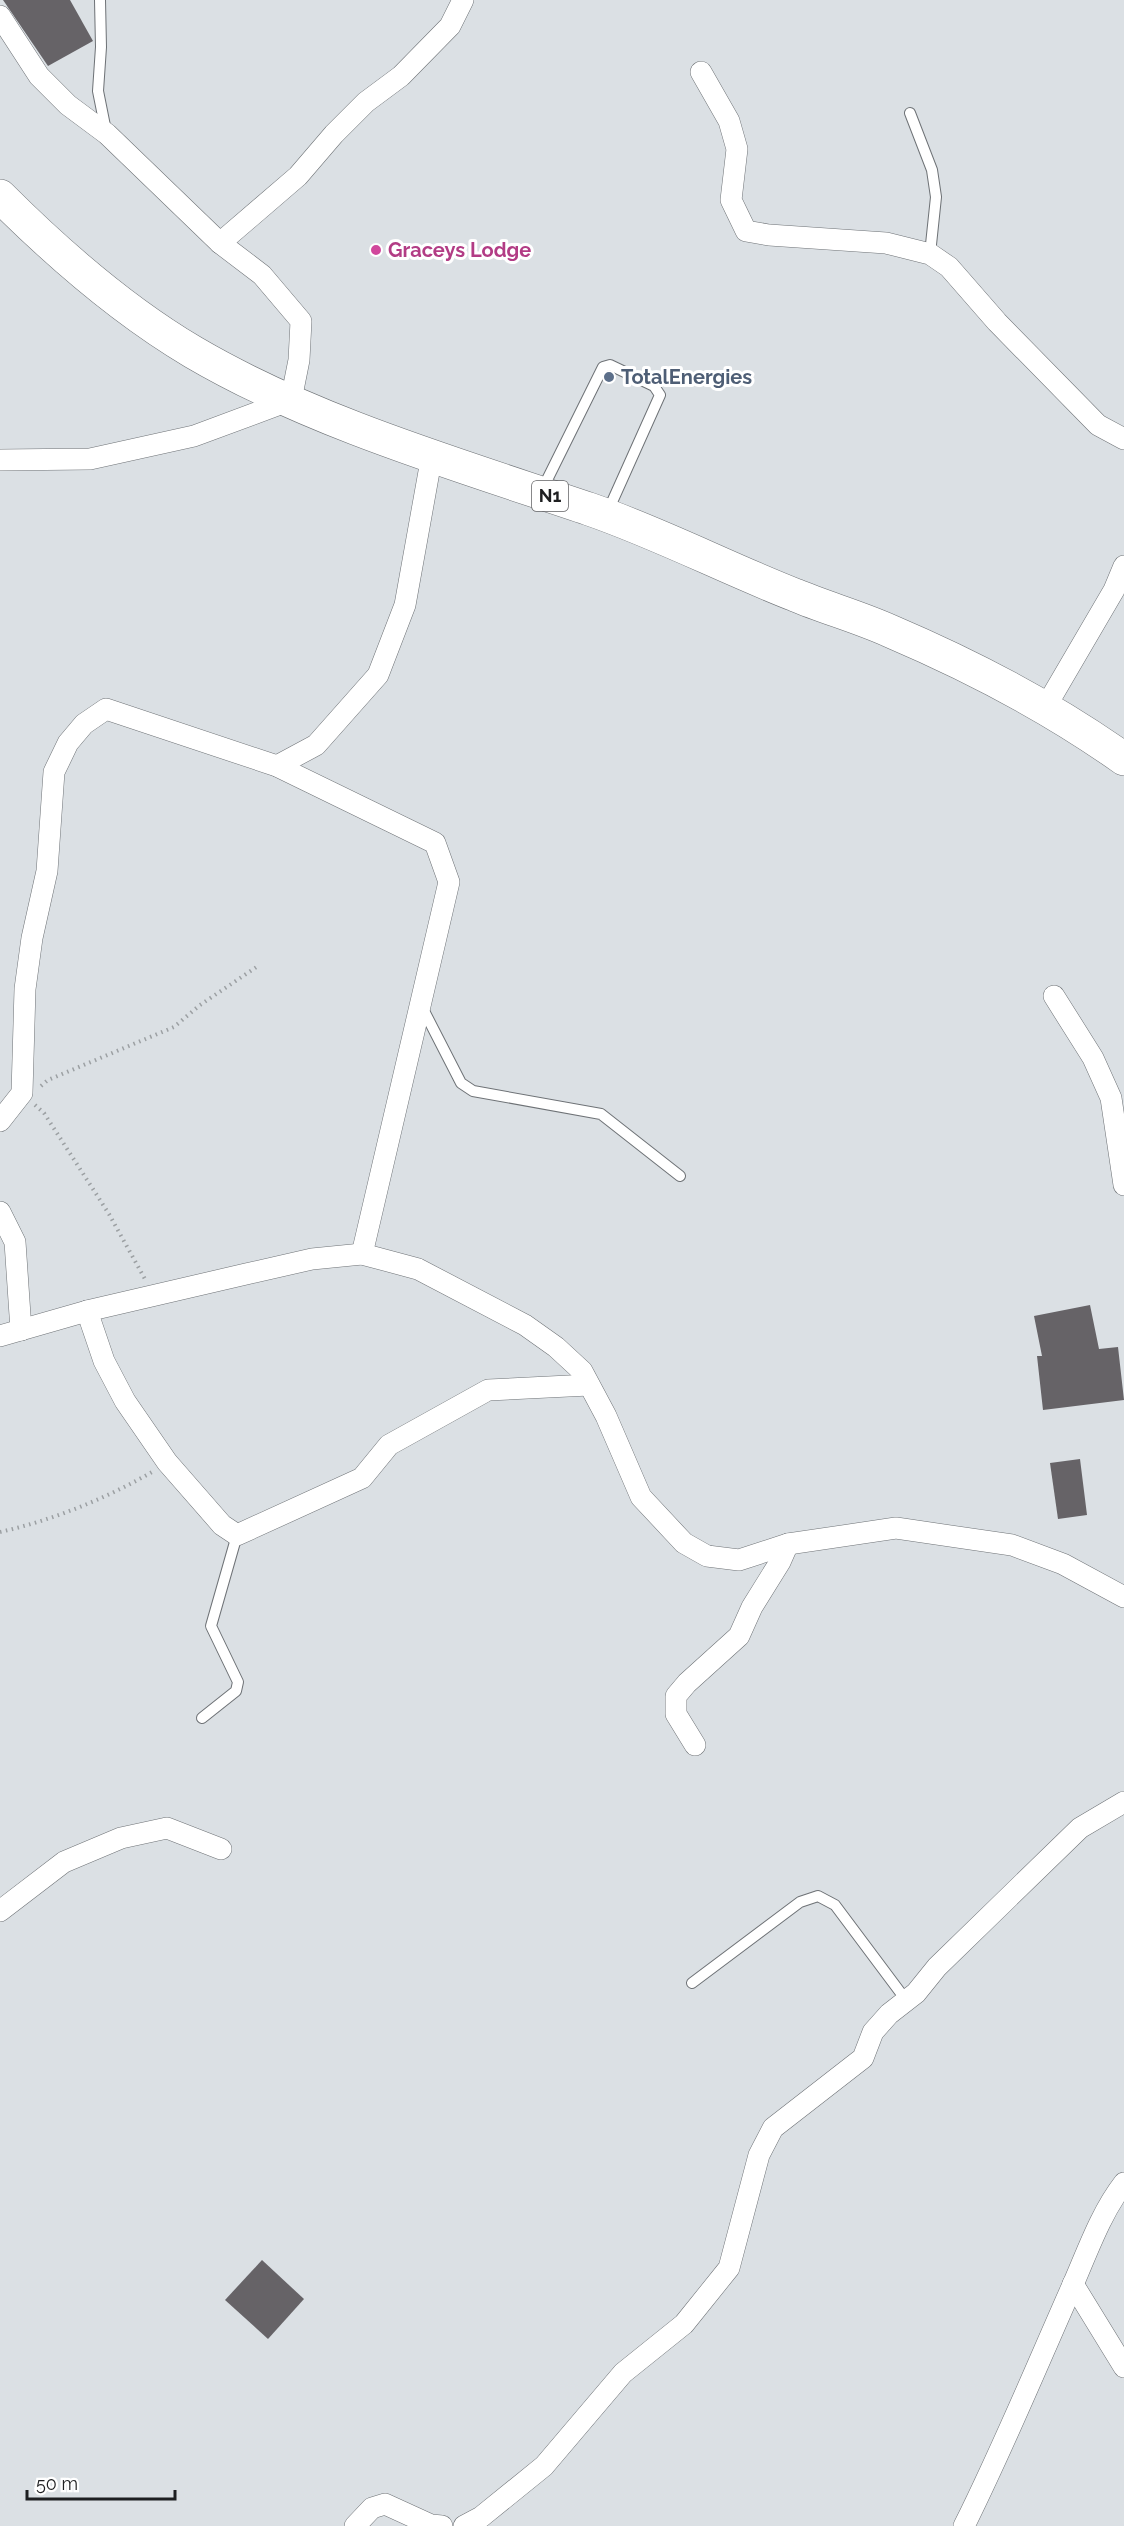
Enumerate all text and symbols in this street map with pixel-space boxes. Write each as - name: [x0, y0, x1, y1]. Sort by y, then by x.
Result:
- place label: Graceys Lodge: [388, 238, 531, 262]
- marker: Graceys Lodge: [369, 243, 383, 257]
- place label: TotalEnergies: [621, 365, 752, 389]
- marker: TotalEnergies: [602, 370, 616, 384]
- road number: N1: [532, 481, 568, 511]
- scale bar: [27, 2463, 176, 2501]
- text: 50 m: [36, 2473, 78, 2494]

